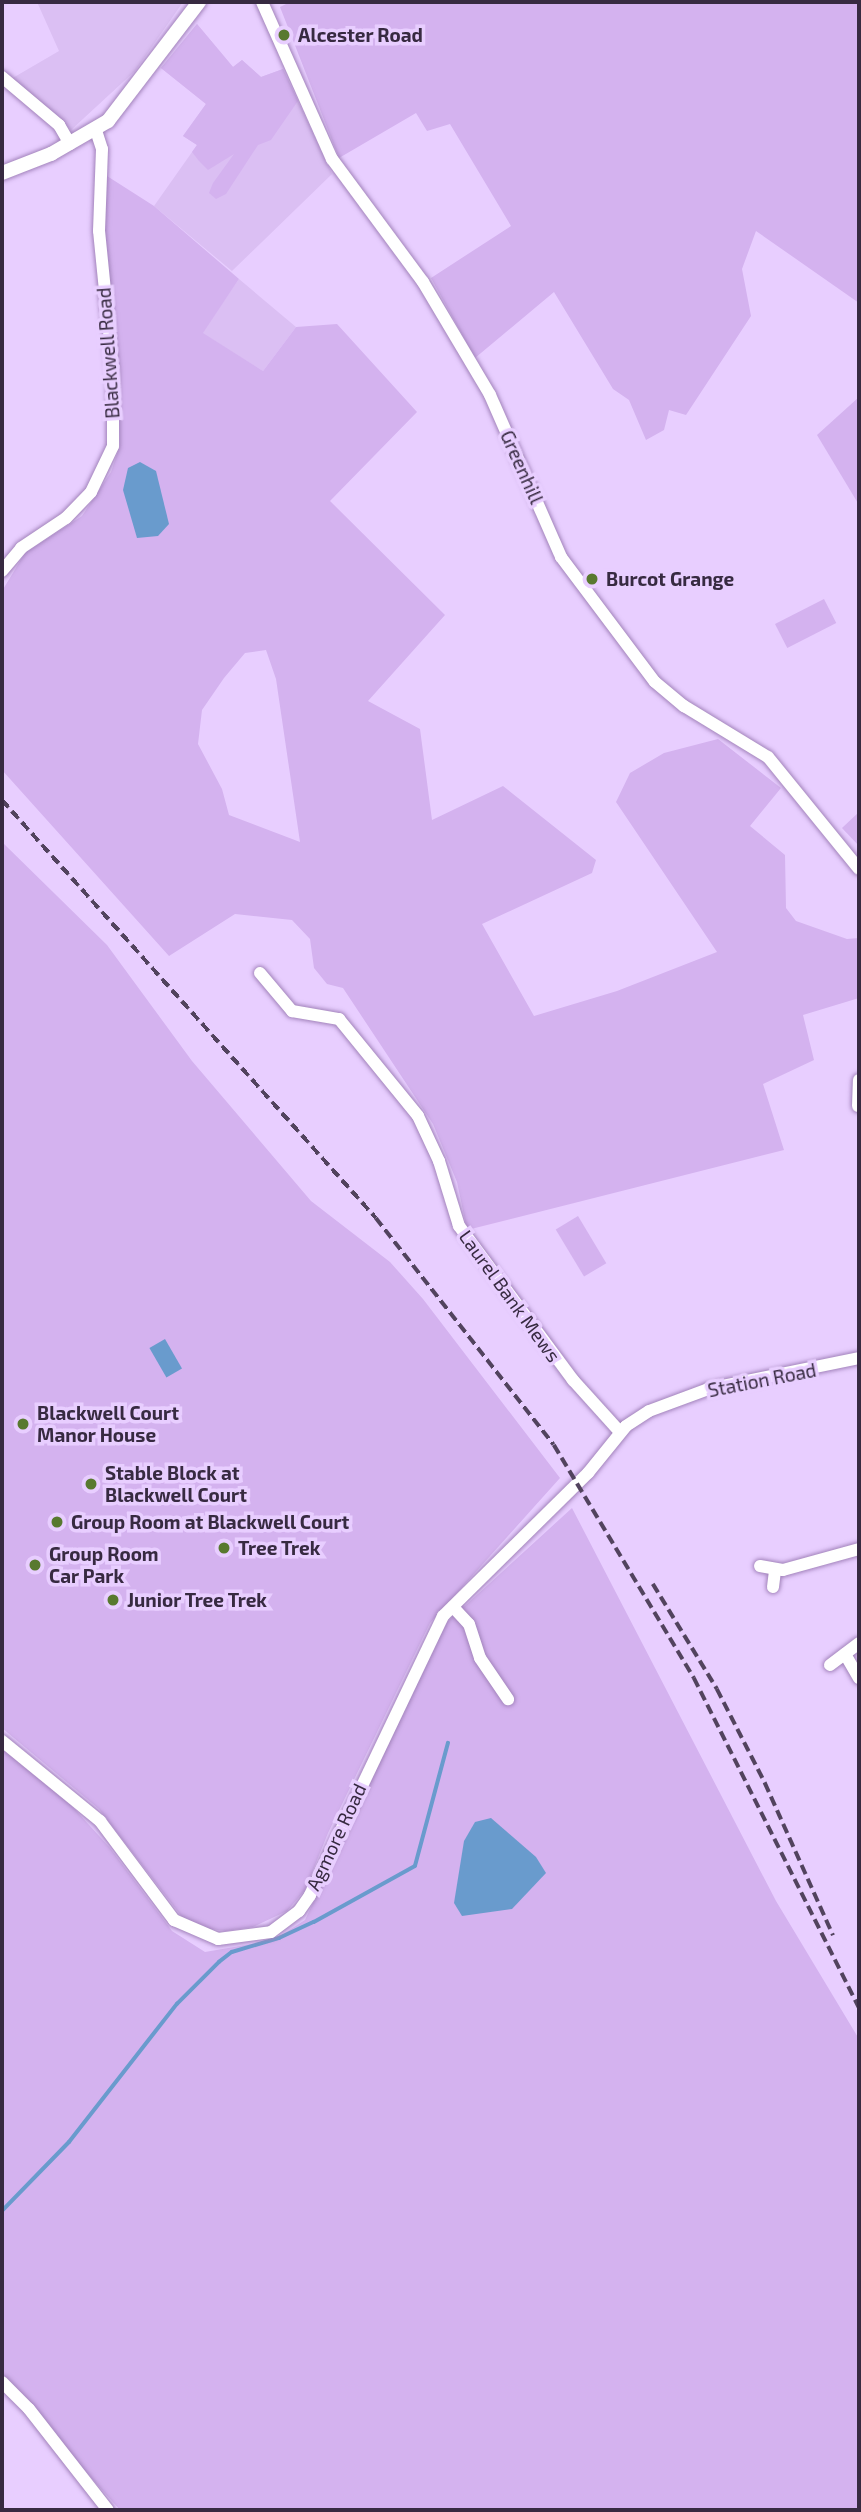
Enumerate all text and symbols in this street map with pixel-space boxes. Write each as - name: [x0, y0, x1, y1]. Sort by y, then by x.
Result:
- place label: Alcester Road: [298, 24, 423, 46]
- marker: Alcester Road: [276, 27, 292, 43]
- street label: Blackwell Road: [92, 286, 124, 420]
- street label: Greenhill: [496, 427, 548, 507]
- place label: Burcot Grange: [606, 568, 734, 590]
- marker: Burcot Grange: [584, 571, 600, 587]
- street label: Laurel Bank Mews: [454, 1225, 566, 1367]
- street label: Station Road: [706, 1358, 818, 1402]
- place label: Blackwell Court Manor House: [37, 1402, 179, 1446]
- marker: Blackwell Court Manor House: [15, 1416, 31, 1432]
- place label: Stable Block at Blackwell Court: [105, 1462, 247, 1506]
- marker: Stable Block at Blackwell Court: [83, 1476, 99, 1492]
- place label: Group Room at Blackwell Court: [71, 1511, 350, 1533]
- marker: Group Room at Blackwell Court: [49, 1514, 65, 1530]
- place label: Tree Trek: [238, 1537, 321, 1559]
- marker: Tree Trek: [216, 1540, 232, 1556]
- place label: Group Room Car Park: [49, 1543, 159, 1587]
- marker: Group Room Car Park: [27, 1557, 43, 1573]
- place label: Junior Tree Trek: [127, 1589, 268, 1611]
- marker: Junior Tree Trek: [105, 1592, 121, 1608]
- street label: Agmore Road: [301, 1780, 371, 1894]

